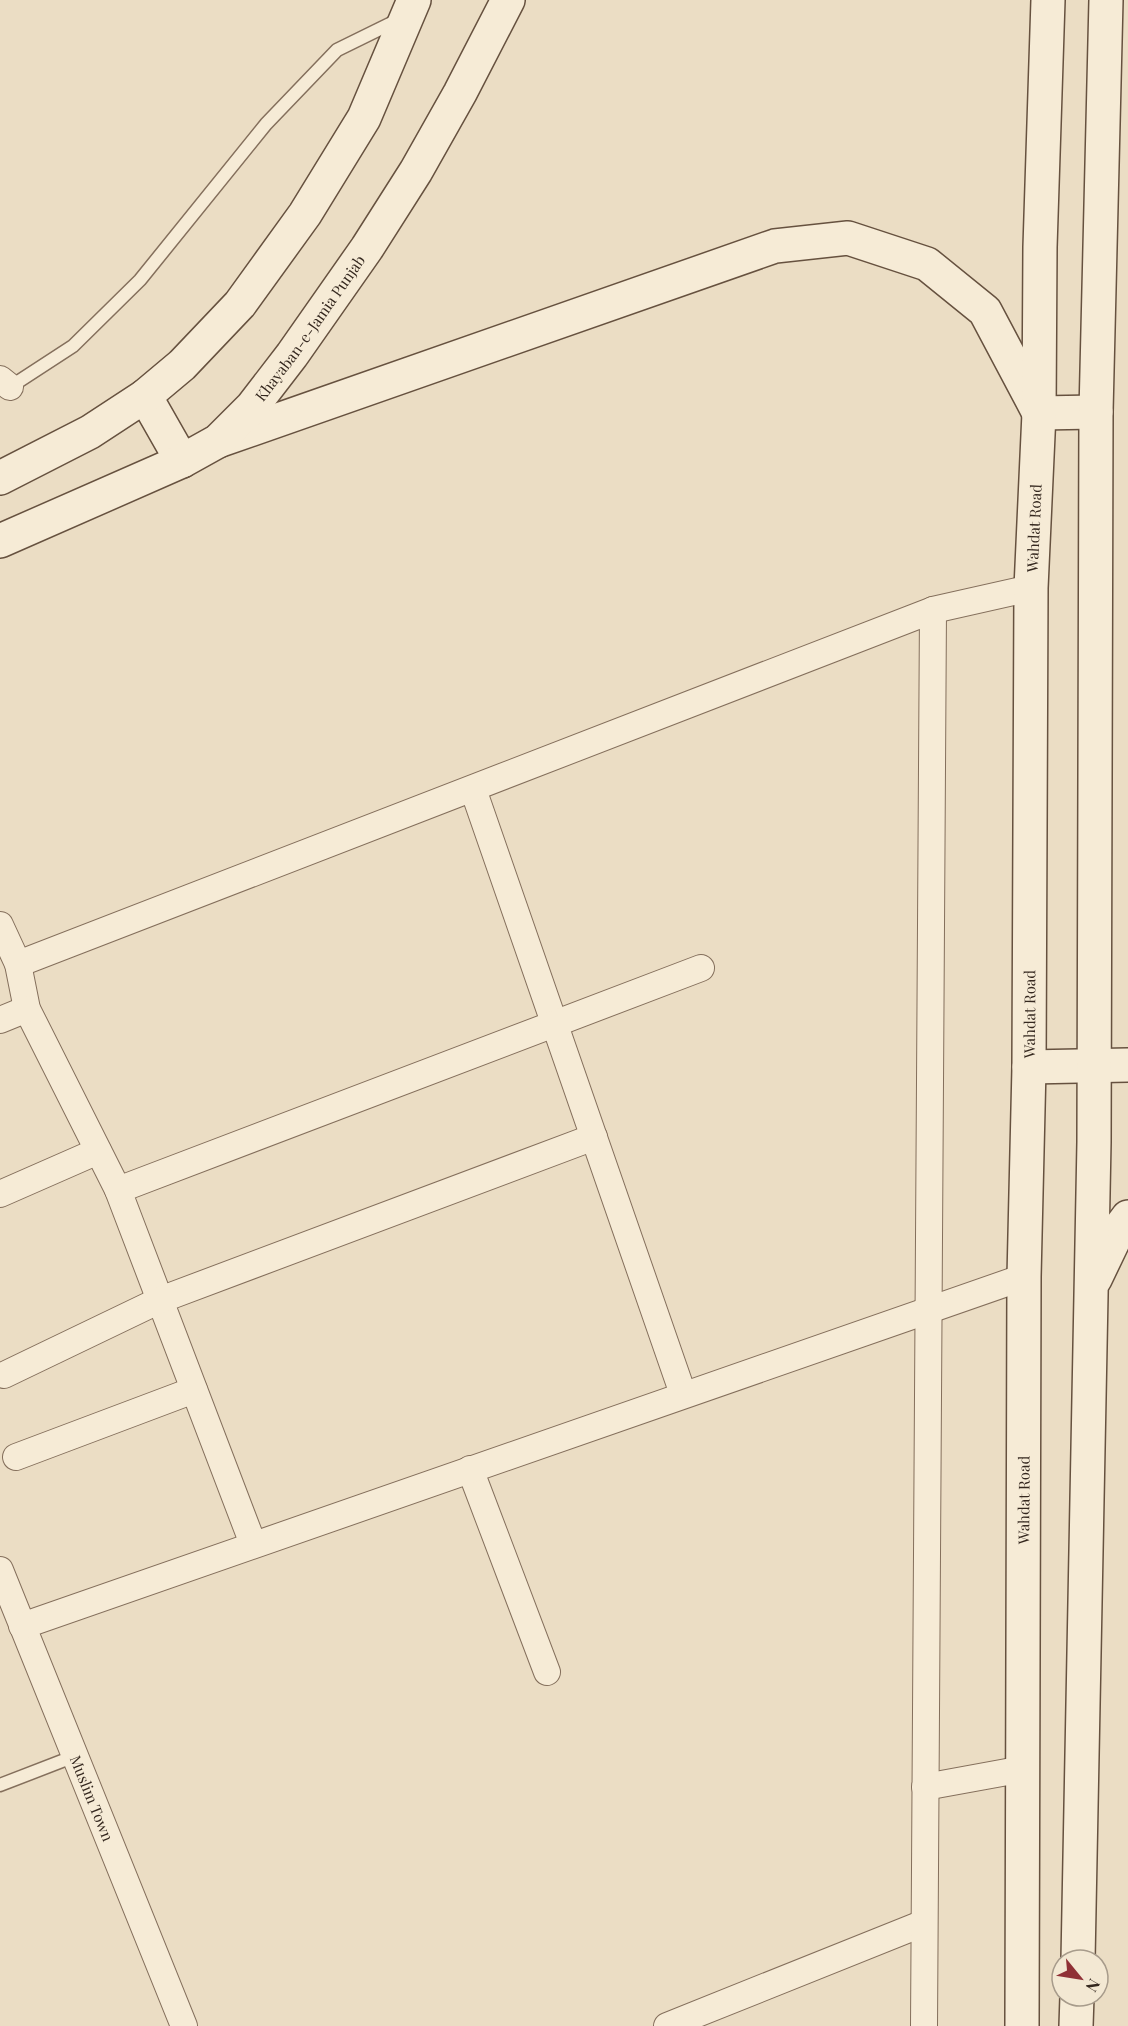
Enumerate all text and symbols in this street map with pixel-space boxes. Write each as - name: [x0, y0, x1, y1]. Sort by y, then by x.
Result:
- street label: Khayaban-e-Jamia Punjab: [250, 251, 369, 405]
- street label: Wahdat Road: [1022, 483, 1046, 574]
- street label: Wahdat Road: [1019, 970, 1039, 1059]
- street label: Wahdat Road: [1013, 1456, 1034, 1545]
- street label: Muslim Town: [66, 1752, 118, 1844]
- north arrow: [1050, 1948, 1110, 2008]
- text: N: [1081, 1975, 1105, 1996]

